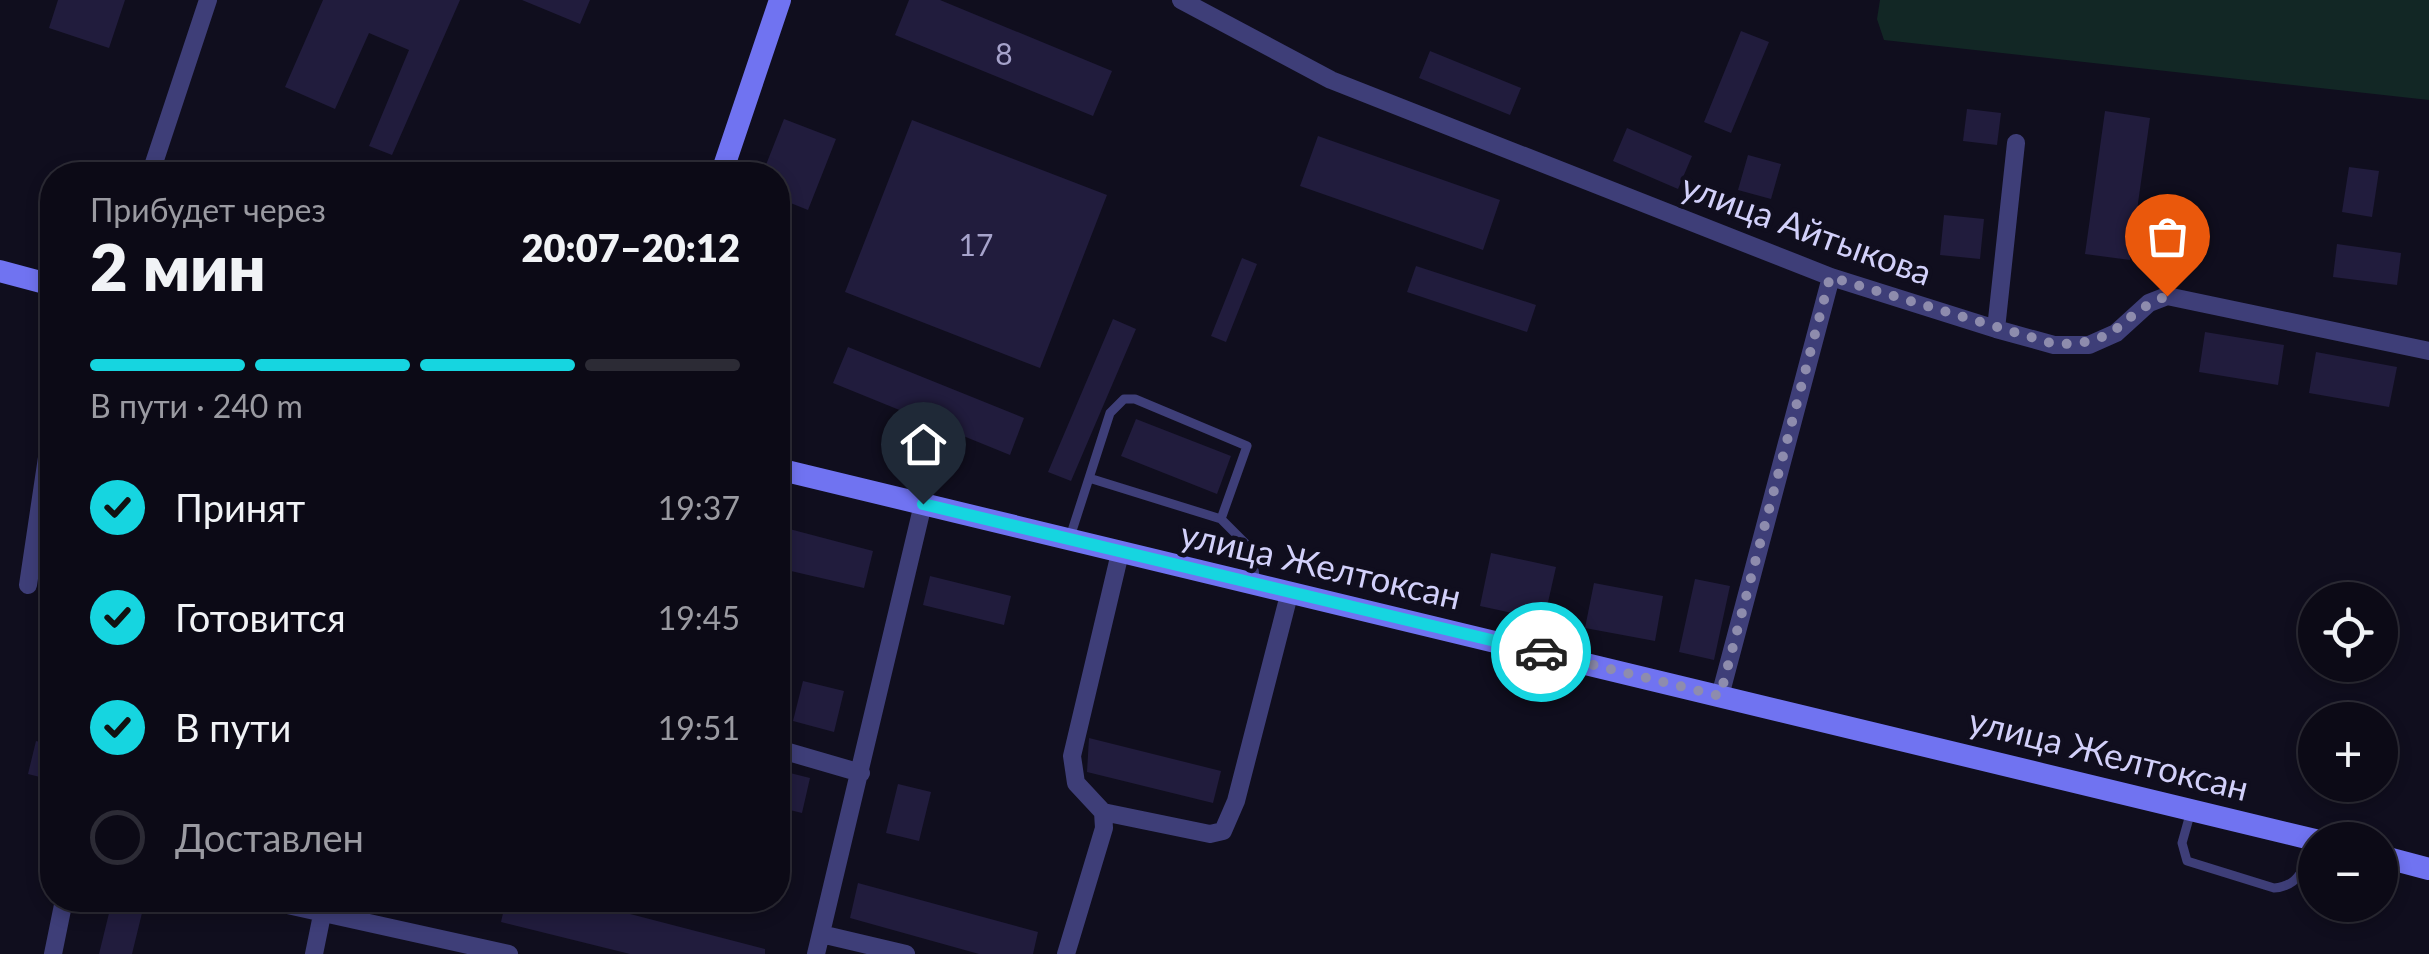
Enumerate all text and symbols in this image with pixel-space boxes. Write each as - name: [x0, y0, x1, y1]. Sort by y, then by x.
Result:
- house number: 8: [995, 35, 1013, 71]
- street label: улица Айтыкова: [1676, 163, 1938, 293]
- text: Прибудет через: [90, 190, 326, 229]
- pin: [2125, 194, 2210, 297]
- icon: bag: [2140, 209, 2195, 264]
- text: 20:07–20:12: [521, 224, 740, 270]
- house number: 17: [959, 226, 993, 262]
- text: 2 мин: [90, 227, 266, 305]
- text: В пути · 240 m: [90, 386, 303, 425]
- pin: [881, 402, 966, 505]
- icon: home: [896, 417, 951, 472]
- icon: check: [90, 480, 145, 535]
- text: Принят: [175, 484, 305, 530]
- text: 19:37: [658, 488, 740, 527]
- street label: улица Желтоксан: [1177, 511, 1465, 617]
- map controls: [2298, 582, 2398, 922]
- button: locate: [2298, 582, 2398, 682]
- icon: check: [90, 590, 145, 645]
- text: Готовится: [175, 594, 346, 640]
- text: 19:45: [658, 598, 740, 637]
- courier: [1491, 602, 1591, 702]
- icon: car: [1514, 625, 1569, 680]
- street label: улица Желтоксан: [1965, 698, 2253, 808]
- icon: check: [90, 700, 145, 755]
- button: +: [2298, 702, 2398, 802]
- text: В пути: [175, 704, 291, 750]
- text: 19:51: [658, 708, 740, 747]
- text: Доставлен: [175, 814, 364, 860]
- button: −: [2298, 822, 2398, 922]

